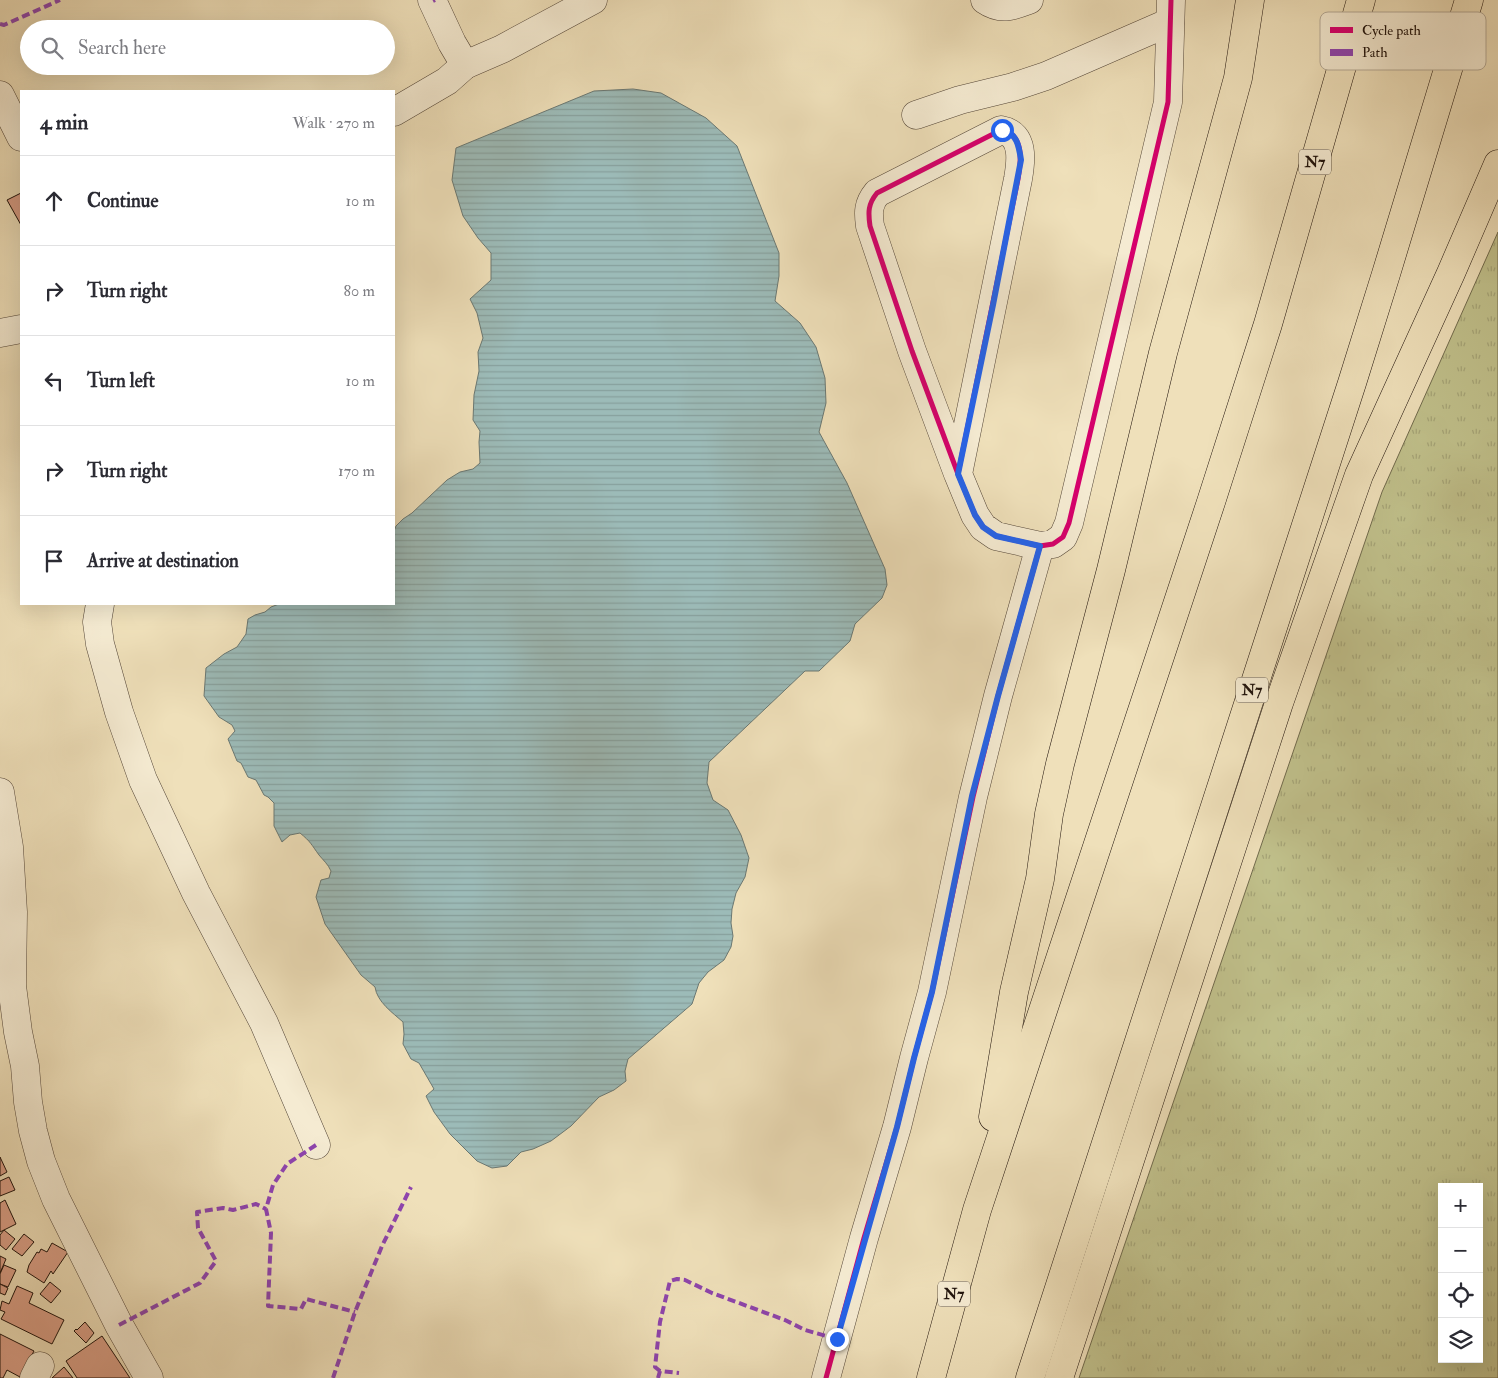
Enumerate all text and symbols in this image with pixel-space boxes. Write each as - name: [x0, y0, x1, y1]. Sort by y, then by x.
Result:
- legend: [1320, 12, 1486, 70]
- search box: [20, 20, 395, 75]
- text: Cycle path: [1362, 22, 1422, 40]
- icon: search: [38, 34, 66, 62]
- text: Search here: [78, 36, 166, 60]
- text: Path: [1362, 44, 1388, 61]
- text: 4 min: [40, 109, 88, 136]
- text: Walk · 270 m: [293, 113, 375, 133]
- route start: [991, 119, 1014, 142]
- road number: N7: [1299, 150, 1331, 174]
- icon: ahead: [40, 187, 68, 215]
- text: Continue: [87, 189, 158, 213]
- text: 10 m: [345, 191, 375, 211]
- icon: right: [40, 277, 68, 305]
- text: Turn right: [87, 279, 167, 303]
- text: 80 m: [344, 281, 375, 301]
- icon: left: [40, 367, 68, 395]
- text: Turn left: [87, 369, 155, 393]
- text: 10 m: [345, 371, 375, 391]
- icon: right: [40, 457, 68, 485]
- text: Turn right: [87, 459, 167, 483]
- text: 170 m: [338, 461, 375, 481]
- icon: arrive: [40, 547, 68, 575]
- text: Arrive at destination: [87, 549, 239, 573]
- road number: N7: [1236, 678, 1268, 702]
- map controls: [1438, 1183, 1483, 1363]
- button: +: [1438, 1183, 1483, 1228]
- button: −: [1438, 1228, 1483, 1273]
- button: locate: [1438, 1273, 1483, 1318]
- road number: N7: [938, 1282, 970, 1306]
- button: layers: [1438, 1318, 1483, 1363]
- route end: [826, 1328, 849, 1351]

